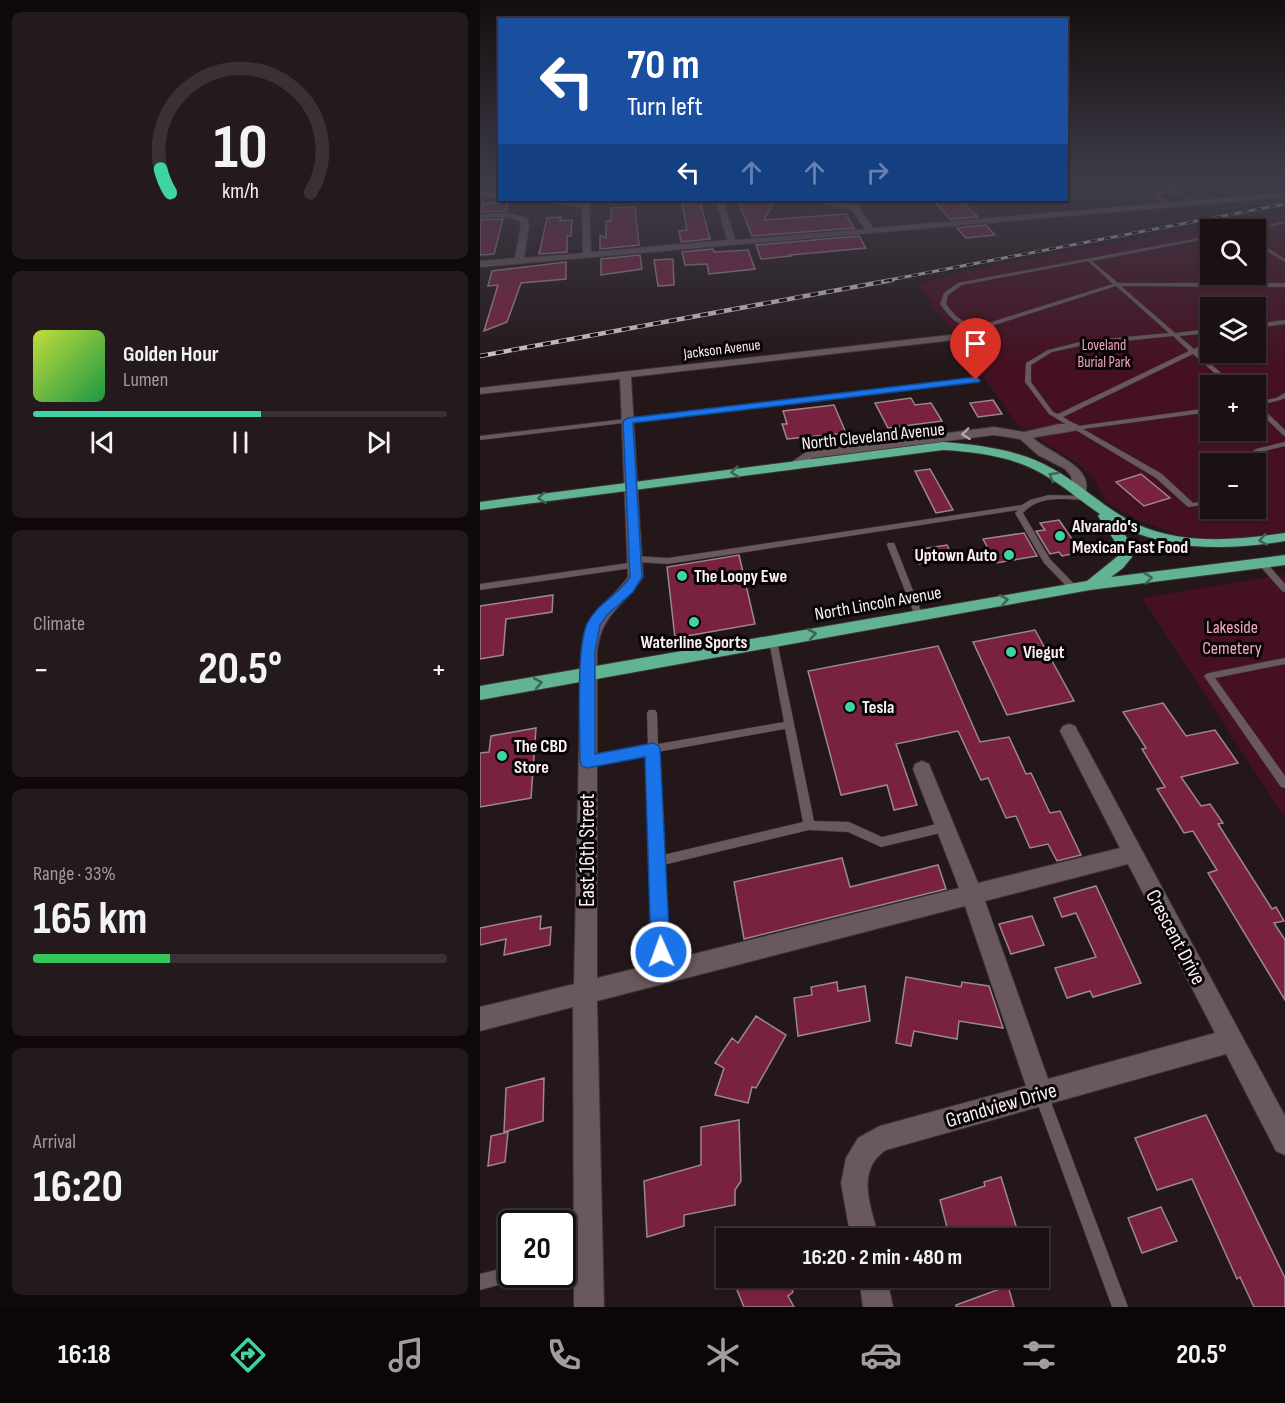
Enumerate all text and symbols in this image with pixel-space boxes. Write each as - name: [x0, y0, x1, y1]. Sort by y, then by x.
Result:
- text: 70 m: [627, 40, 700, 91]
- icon: left: [528, 42, 606, 120]
- text: Turn left: [627, 91, 703, 123]
- text: 10: [213, 111, 267, 186]
- icon: left: [672, 156, 705, 189]
- icon: ahead: [735, 156, 768, 189]
- icon: ahead: [798, 156, 831, 189]
- icon: right: [861, 156, 894, 189]
- text: km/h: [221, 179, 259, 204]
- map controls: [1200, 219, 1266, 519]
- button: search: [1200, 219, 1266, 285]
- button: layers: [1200, 297, 1266, 363]
- pin: [950, 318, 1001, 380]
- icon: arrive: [959, 327, 992, 360]
- street label: Jackson Avenue: [681, 335, 762, 364]
- park label: Loveland Burial Park: [1078, 336, 1131, 372]
- text: Golden Hour: [123, 341, 219, 368]
- text: Lumen: [123, 368, 168, 392]
- button: +: [1200, 375, 1266, 441]
- street label: North Cleveland Avenue: [800, 419, 946, 454]
- icon: previous: [86, 426, 119, 459]
- icon: pause: [224, 426, 257, 459]
- icon: next: [362, 426, 395, 459]
- one-way arrow: [961, 428, 971, 440]
- button: −: [1200, 453, 1266, 519]
- one-way arrow: [731, 466, 740, 478]
- one-way arrow: [1049, 471, 1059, 483]
- one-way arrow: [537, 491, 547, 503]
- place label: Alvarado's Mexican Fast Food: [1071, 516, 1188, 558]
- marker: Alvarado's Mexican Fast Food: [1053, 529, 1067, 543]
- one-way arrow: [1258, 534, 1268, 546]
- place label: Uptown Auto: [914, 545, 997, 566]
- marker: Uptown Auto: [1002, 548, 1016, 562]
- place label: The Loopy Ewe: [694, 566, 787, 587]
- marker: The Loopy Ewe: [675, 569, 689, 583]
- one-way arrow: [1144, 572, 1153, 585]
- street label: North Lincoln Avenue: [813, 582, 943, 625]
- one-way arrow: [1000, 595, 1009, 607]
- text: Climate: [33, 612, 85, 636]
- marker: Waterline Sports: [687, 615, 701, 629]
- park label: Lakeside Cemetery: [1202, 617, 1262, 659]
- one-way arrow: [808, 629, 817, 641]
- place label: Waterline Sports: [640, 632, 748, 653]
- text: 20.5°: [198, 642, 282, 697]
- place label: Viegut: [1023, 642, 1065, 663]
- marker: Viegut: [1004, 645, 1018, 659]
- text: −: [33, 650, 49, 690]
- text: +: [431, 650, 447, 690]
- one-way arrow: [532, 677, 542, 690]
- place label: Tesla: [862, 697, 894, 718]
- marker: Tesla: [843, 700, 857, 714]
- place label: The CBD Store: [514, 736, 567, 778]
- marker: The CBD Store: [495, 749, 509, 763]
- street label: East 16th Street: [575, 793, 600, 907]
- text: Range · 33%: [33, 862, 116, 886]
- street label: Crescent Drive: [1140, 885, 1211, 989]
- text: 165 km: [33, 892, 147, 947]
- position arrow: [629, 920, 693, 984]
- street label: Grandview Drive: [943, 1078, 1059, 1133]
- text: Arrival: [33, 1130, 76, 1154]
- text: 16:20: [33, 1160, 123, 1215]
- speed limit sign: 20: [498, 1210, 576, 1288]
- text: 16:20 · 2 min · 480 m: [803, 1244, 962, 1271]
- icon: directions: [227, 1334, 269, 1376]
- icon: music: [385, 1334, 427, 1376]
- icon: phone: [543, 1334, 585, 1376]
- icon: climate: [702, 1334, 744, 1376]
- icon: car: [860, 1334, 902, 1376]
- icon: filters: [1018, 1334, 1060, 1376]
- text: 16:18: [58, 1339, 111, 1371]
- text: 20.5°: [1176, 1339, 1227, 1371]

